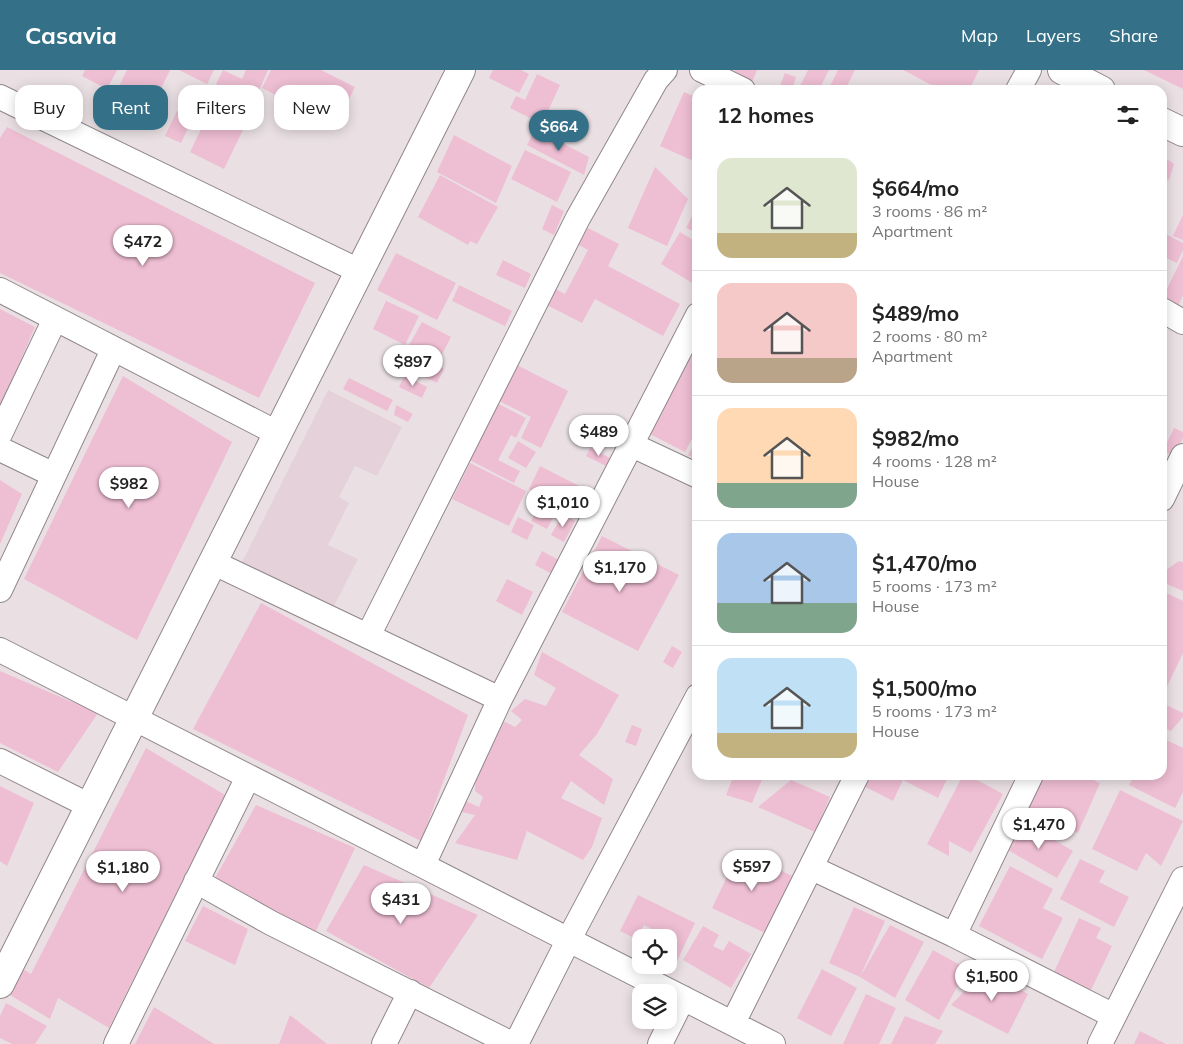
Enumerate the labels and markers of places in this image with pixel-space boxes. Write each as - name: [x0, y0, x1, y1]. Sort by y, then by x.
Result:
- pin: $664: [529, 109, 589, 152]
- pin: $472: [113, 224, 173, 267]
- pin: $897: [383, 344, 443, 387]
- pin: $489: [569, 414, 629, 457]
- pin: $982: [99, 466, 159, 509]
- pin: $1,010: [522, 486, 604, 528]
- pin: $1,170: [579, 550, 661, 593]
- pin: $1,470: [998, 808, 1080, 850]
- pin: $1,180: [82, 850, 164, 893]
- pin: $597: [722, 850, 782, 892]
- pin: $431: [371, 882, 431, 925]
- pin: $1,500: [951, 960, 1033, 1002]

